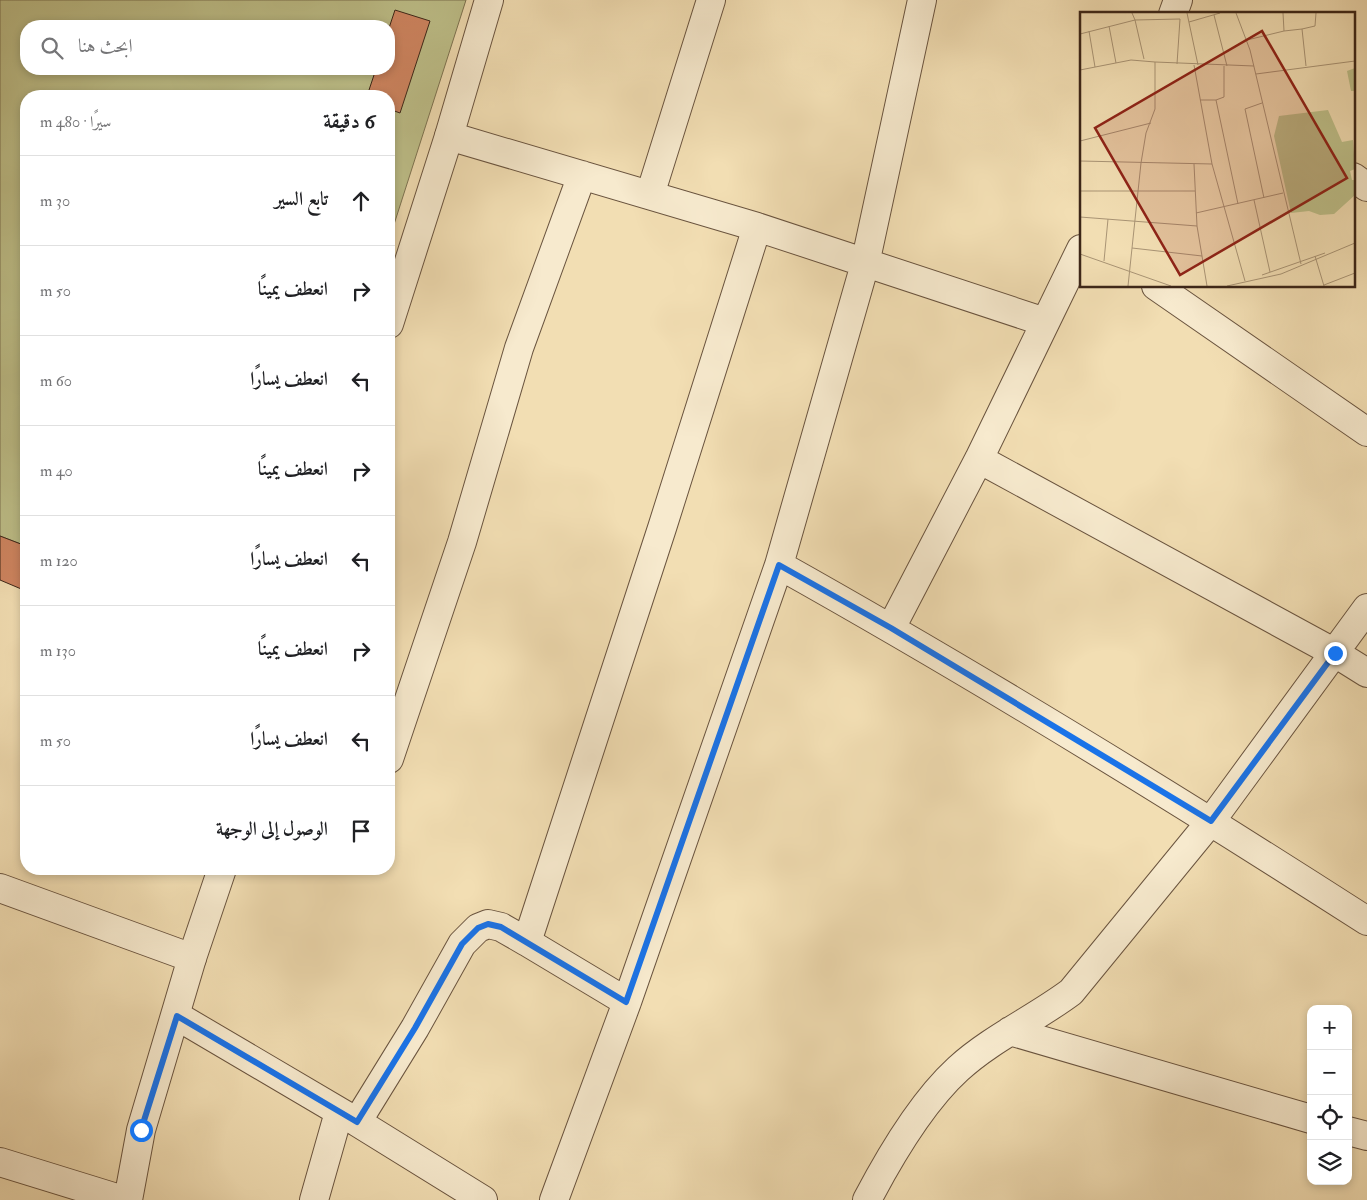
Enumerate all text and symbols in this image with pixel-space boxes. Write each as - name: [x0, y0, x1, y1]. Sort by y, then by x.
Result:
- inset map: [1080, 12, 1354, 288]
- search box: [20, 20, 395, 75]
- icon: search: [38, 34, 66, 62]
- text: ابحث هنا: [78, 34, 133, 58]
- text: 6 دقيقة: [323, 108, 375, 135]
- text: سيرًا · 480 m: [40, 112, 111, 132]
- text: تابع السير: [274, 187, 328, 211]
- icon: ahead: [347, 187, 375, 215]
- text: 30 m: [40, 191, 70, 211]
- text: انعطف يمينًا: [258, 277, 328, 301]
- icon: right: [347, 277, 375, 305]
- text: 50 m: [40, 281, 71, 301]
- text: انعطف يسارًا: [250, 367, 328, 391]
- icon: left: [347, 367, 375, 395]
- text: 60 m: [40, 371, 72, 391]
- text: انعطف يمينًا: [258, 457, 328, 481]
- icon: right: [347, 457, 375, 485]
- text: 40 m: [40, 461, 73, 481]
- text: انعطف يسارًا: [250, 547, 328, 571]
- icon: left: [347, 547, 375, 575]
- text: 120 m: [40, 551, 78, 571]
- text: انعطف يمينًا: [258, 637, 328, 661]
- icon: right: [347, 637, 375, 665]
- text: 130 m: [40, 641, 76, 661]
- route end: [1324, 642, 1347, 665]
- text: انعطف يسارًا: [250, 727, 328, 751]
- icon: left: [347, 727, 375, 755]
- text: 50 m: [40, 731, 71, 751]
- text: الوصول إلى الوجهة: [216, 817, 328, 841]
- icon: arrive: [347, 817, 375, 845]
- map controls: [1307, 1005, 1352, 1185]
- button: +: [1307, 1005, 1352, 1050]
- button: −: [1307, 1050, 1352, 1095]
- button: locate: [1307, 1095, 1352, 1140]
- route start: [130, 1119, 153, 1142]
- button: layers: [1307, 1140, 1352, 1185]

